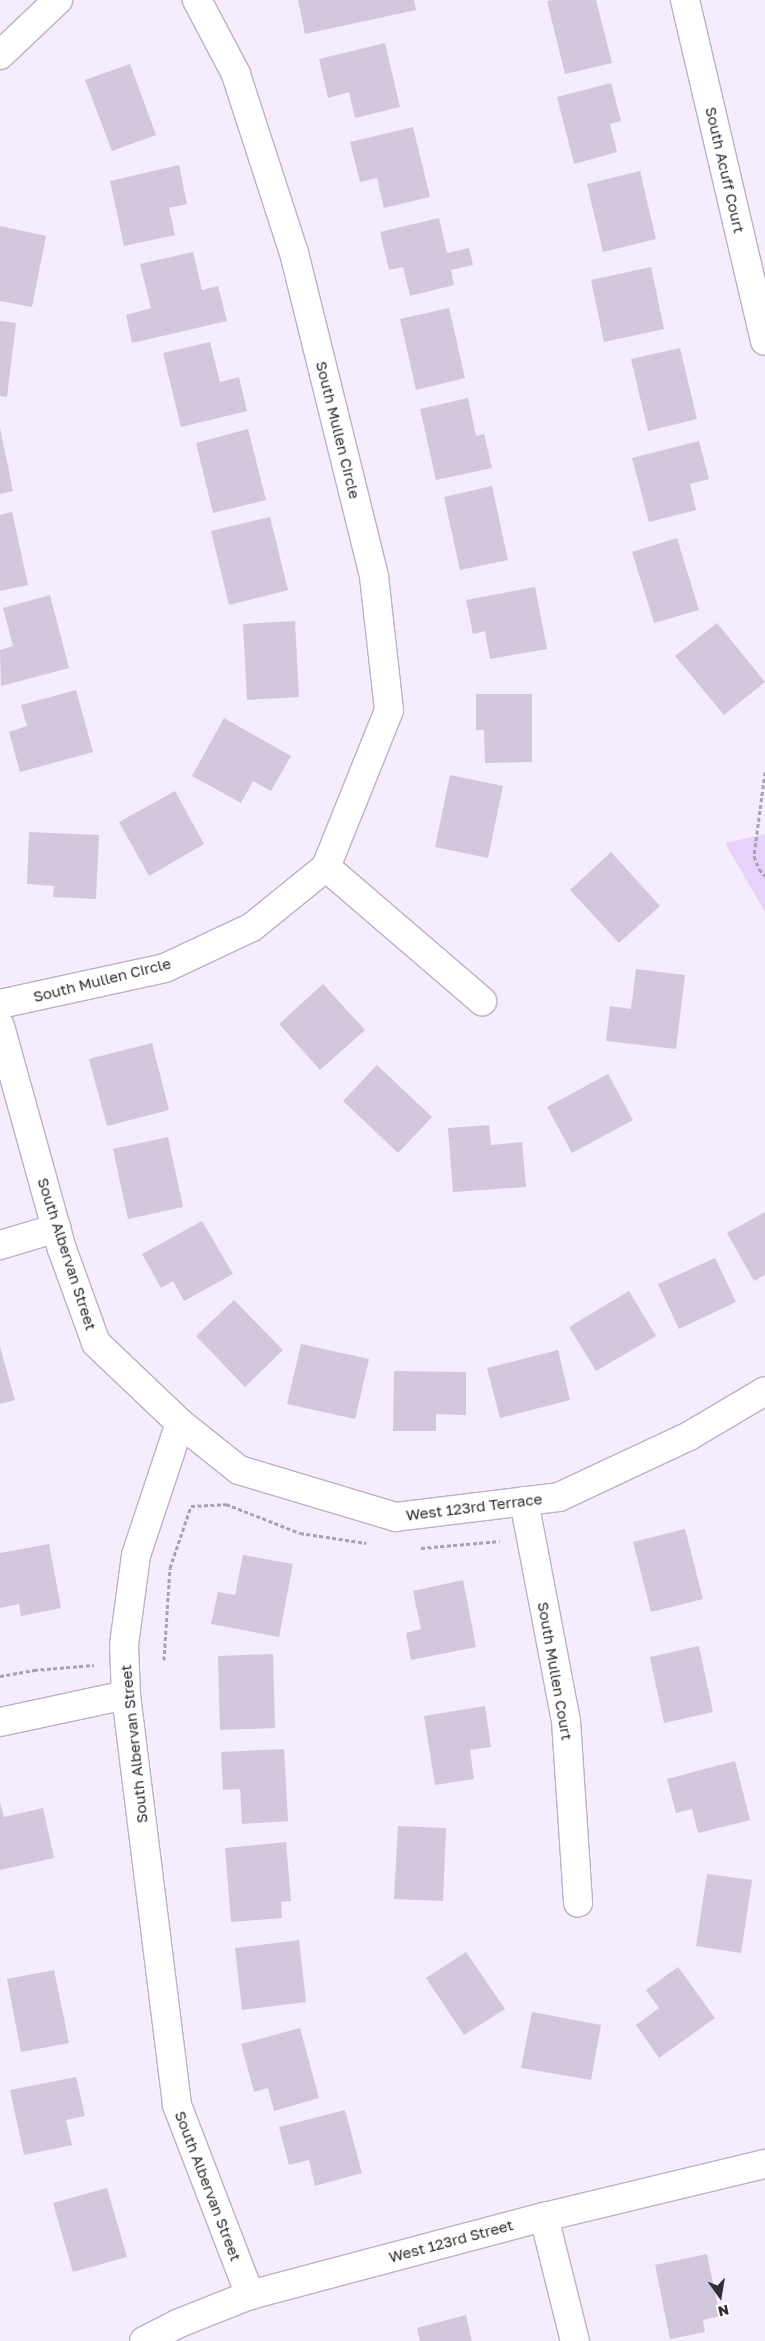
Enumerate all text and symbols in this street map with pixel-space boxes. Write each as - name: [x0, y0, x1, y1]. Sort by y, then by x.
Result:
- street label: South Acuff Court: [702, 105, 748, 235]
- street label: South Mullen Circle: [312, 359, 364, 501]
- street label: South Mullen Circle: [31, 954, 173, 1006]
- street label: South Albervan Street: [34, 1176, 100, 1332]
- street label: West 123rd Terrace: [405, 1490, 543, 1524]
- street label: South Mullen Court: [534, 1600, 576, 1742]
- street label: South Albervan Street: [117, 1664, 151, 1824]
- street label: South Albervan Street: [171, 2108, 245, 2264]
- street label: West 123rd Street: [387, 2216, 515, 2266]
- north arrow: [695, 2271, 745, 2321]
- text: N: [716, 2302, 731, 2321]

